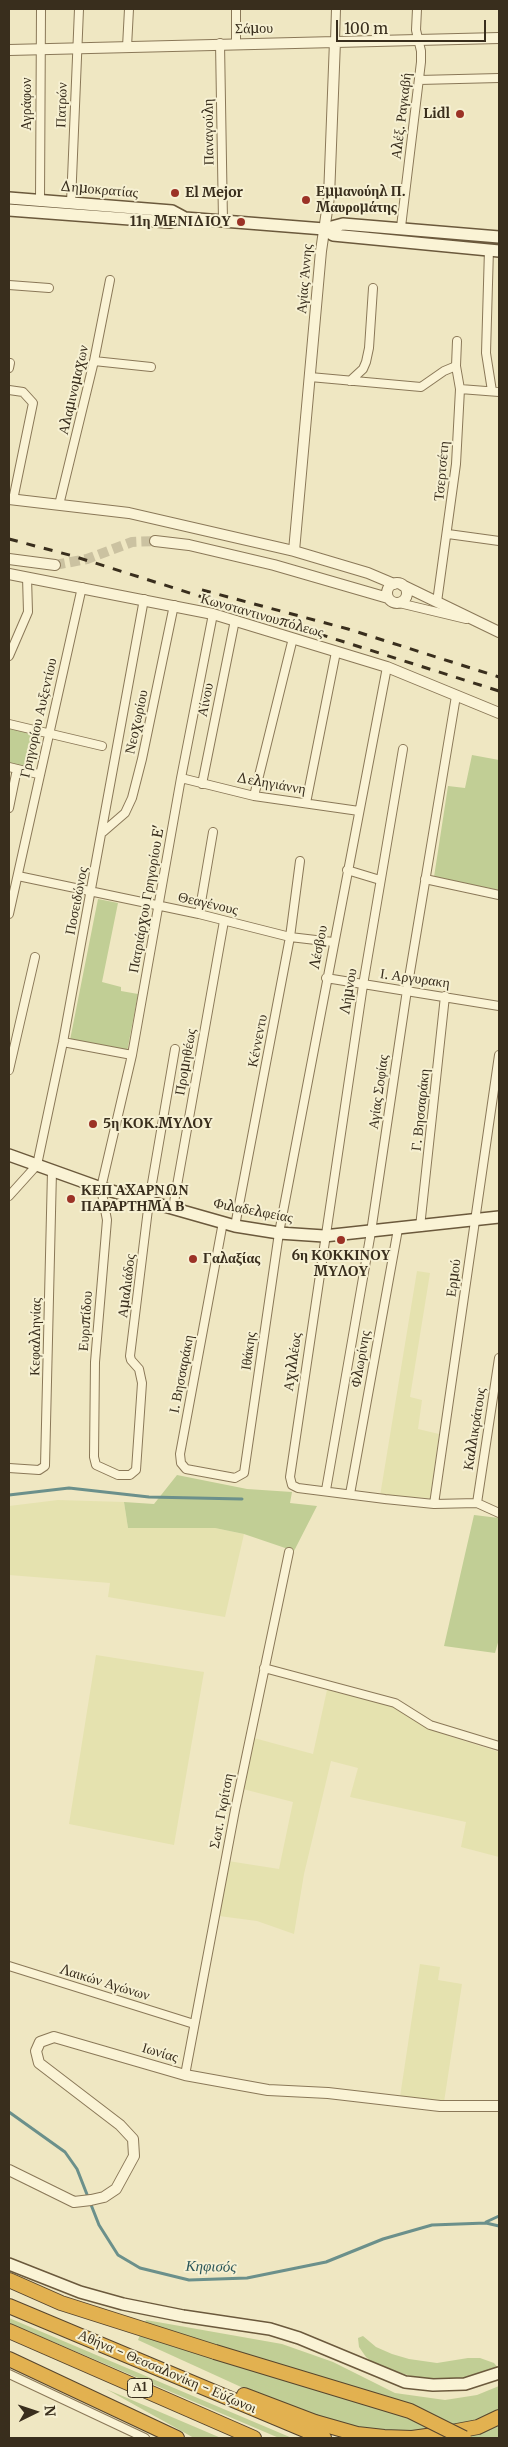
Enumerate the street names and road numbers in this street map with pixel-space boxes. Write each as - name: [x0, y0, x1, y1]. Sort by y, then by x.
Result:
- street label: Σάμου: [235, 20, 273, 38]
- street label: Αλέξ. Ραγκαβή: [388, 72, 416, 160]
- street label: Αγράφων: [19, 77, 35, 131]
- street label: Πατρών: [53, 82, 71, 128]
- street label: Παναγούλη: [200, 99, 218, 165]
- street label: Δημοκρατίας: [59, 178, 139, 202]
- street label: Αγίας Άννης: [294, 243, 316, 315]
- street label: Αλαμινομαχων: [56, 344, 92, 436]
- street label: Τσερτσέτη: [431, 440, 453, 502]
- street label: Κωνσταντινουπόλεως: [199, 590, 325, 642]
- street label: Γρηγορίου Αυξεντίου: [17, 656, 61, 780]
- street label: Αίνου: [194, 682, 218, 718]
- street label: Νεοχωρίου: [122, 688, 152, 756]
- street label: Δεληγιάννη: [235, 770, 307, 798]
- street label: Πατριάρχου Γρηγορίου E': [126, 824, 168, 974]
- street label: Ποσειδώνος: [62, 866, 92, 936]
- street label: Θεαγένους: [176, 889, 240, 919]
- street label: Λέσβου: [307, 924, 331, 970]
- street label: Ι. Αργυρακη: [379, 966, 451, 992]
- street label: Λήμνου: [337, 967, 361, 1015]
- street label: Κέννεντυ: [245, 1013, 271, 1069]
- street label: Προμηθέως: [172, 1027, 200, 1097]
- street label: Αγίας Σοφίας: [365, 1054, 393, 1130]
- street label: Γ. Βησσαράκη: [408, 1068, 434, 1152]
- street label: Φιλαδελφείας: [212, 1195, 294, 1227]
- street label: Αμαλιάδος: [115, 1253, 139, 1319]
- street label: Ερμού: [443, 1258, 465, 1298]
- street label: Ευριπίδου: [76, 1290, 96, 1352]
- street label: Κεφαλληνίας: [27, 1298, 45, 1376]
- street label: Φλωρίνης: [348, 1329, 374, 1389]
- street label: Ιθάκης: [238, 1331, 260, 1371]
- street label: Αχιλλέως: [281, 1332, 305, 1392]
- street label: Ι. Βησσαράκη: [166, 1333, 198, 1415]
- street label: Καλλικράτους: [460, 1386, 490, 1472]
- street label: Σωτ. Γκρίτση: [206, 1772, 238, 1850]
- street label: Λαικών Αγώνων: [58, 1961, 152, 2005]
- street label: Ιωνίας: [140, 2040, 180, 2066]
- street label: Αθήνα - Θεσσαλονίκη - Εύζωνοι: [75, 2327, 259, 2417]
- road number: Α1: [128, 2378, 152, 2398]

